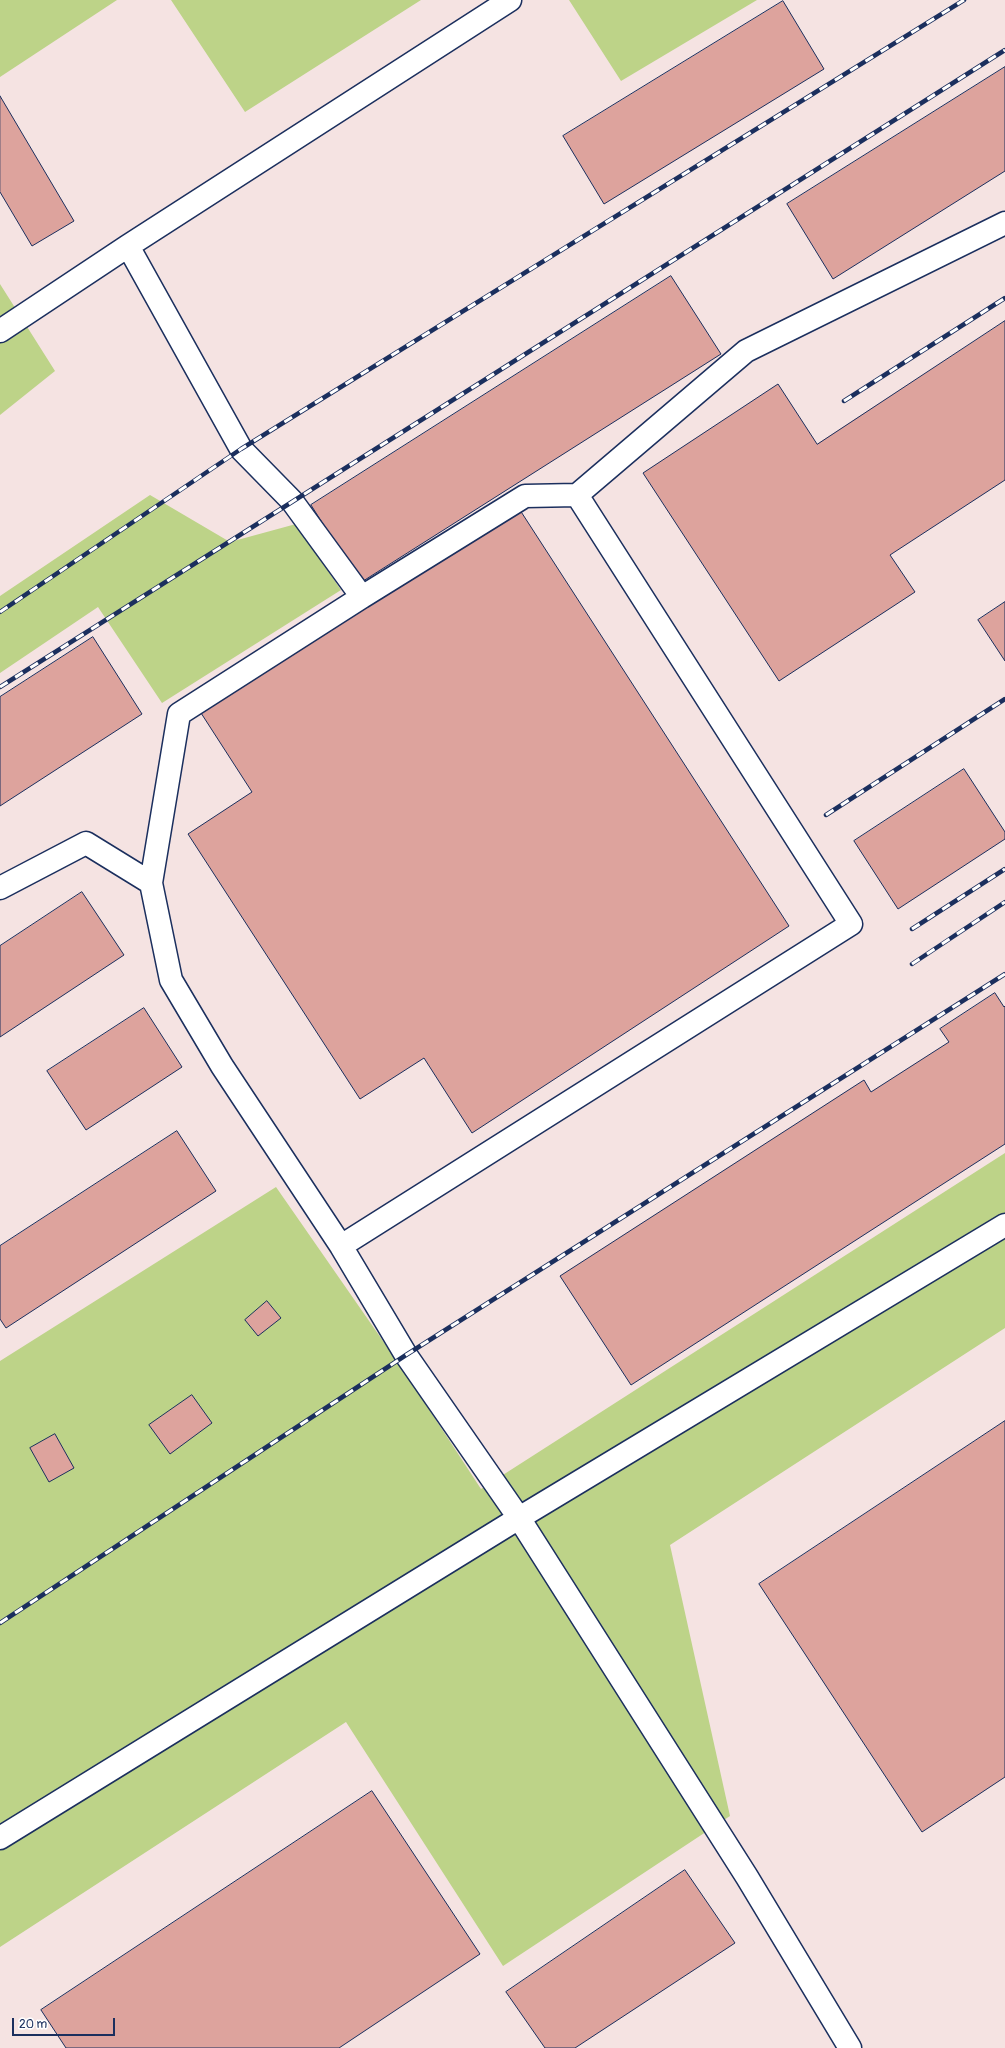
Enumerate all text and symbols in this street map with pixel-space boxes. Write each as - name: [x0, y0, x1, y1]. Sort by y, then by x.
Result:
- scale bar: [14, 2010, 117, 2036]
- text: 20 m: [19, 2017, 47, 2032]

